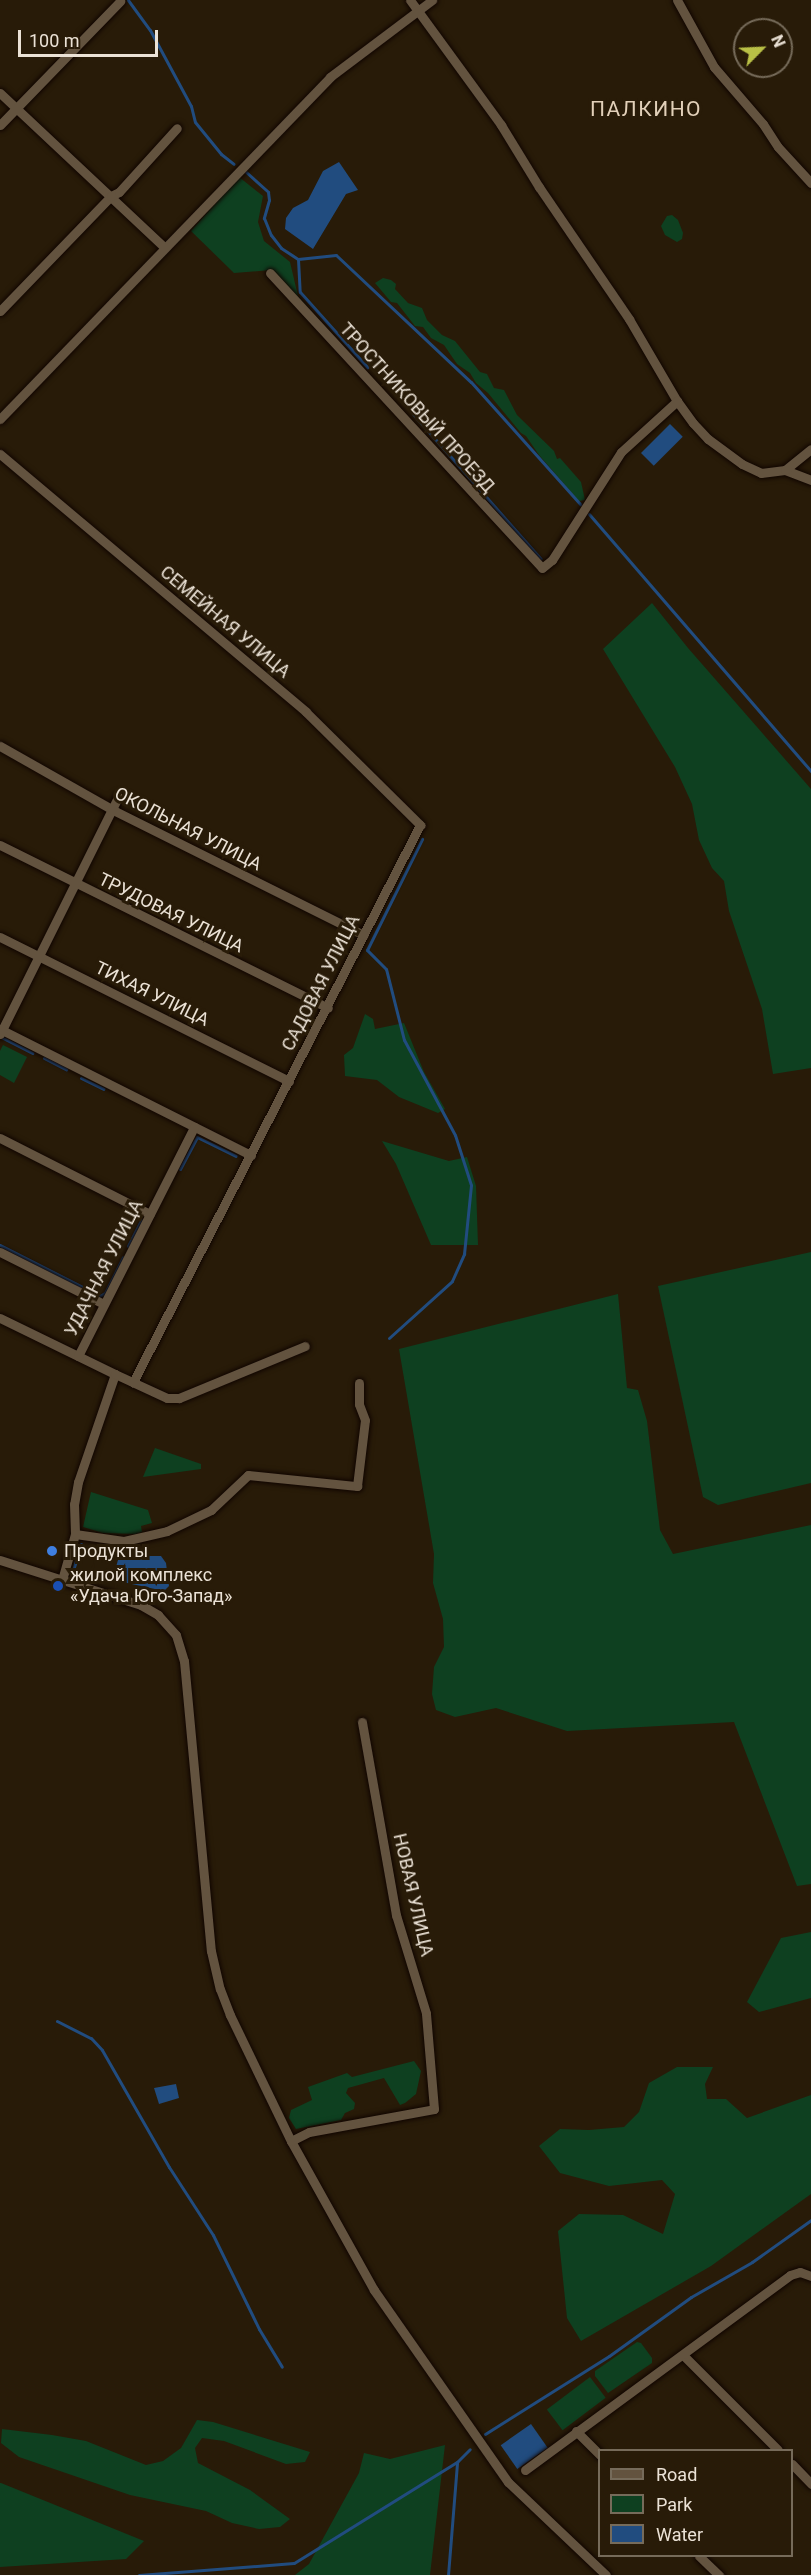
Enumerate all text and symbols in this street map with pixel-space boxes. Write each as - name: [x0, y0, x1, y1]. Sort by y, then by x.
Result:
- scale bar: [21, 18, 160, 56]
- north arrow: [733, 18, 793, 78]
- text: 100 m: [29, 30, 80, 51]
- text: N: [767, 32, 789, 50]
- district label: ПАЛКИНО: [590, 96, 702, 122]
- street label: ТРОСТНИКОВЫЙ ПРОЕЗД: [335, 319, 499, 497]
- street label: СЕМЕЙНАЯ УЛИЦА: [156, 561, 294, 683]
- street label: ОКОЛЬНАЯ УЛИЦА: [111, 783, 265, 875]
- street label: ТРУДОВАЯ УЛИЦА: [95, 868, 247, 958]
- street label: САДОВАЯ УЛИЦА: [277, 911, 365, 1055]
- street label: ТИХАЯ УЛИЦА: [91, 957, 213, 1031]
- street label: УДАЧНАЯ УЛИЦА: [60, 1196, 148, 1340]
- place label: Продукты: [64, 1540, 148, 1562]
- marker: Продукты: [45, 1544, 59, 1558]
- place label: жилой комплекс «Удача Юго-Запад»: [70, 1565, 232, 1608]
- marker: жилой комплекс «Удача Юго-Запад»: [51, 1579, 65, 1593]
- street label: НОВАЯ УЛИЦА: [388, 1831, 438, 1959]
- legend: [598, 2449, 793, 2557]
- text: Road: [656, 2464, 697, 2485]
- text: Park: [656, 2494, 692, 2515]
- text: Water: [656, 2524, 703, 2545]

